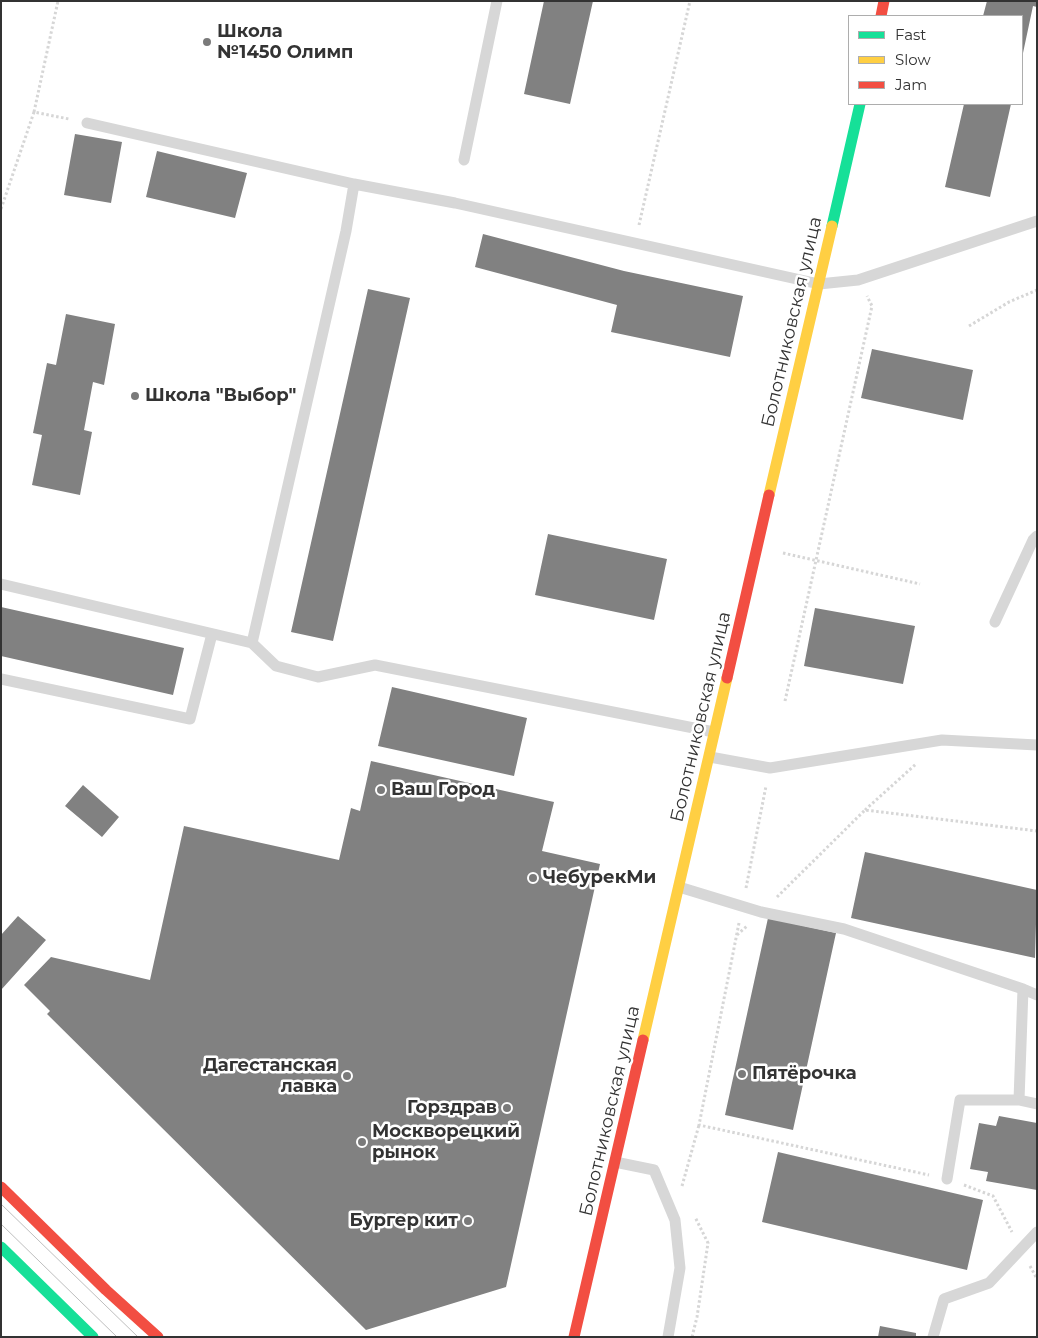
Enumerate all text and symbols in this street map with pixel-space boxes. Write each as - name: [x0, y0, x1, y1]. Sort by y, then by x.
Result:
- legend: [848, 15, 1023, 105]
- place label: Школа №1450 Олимп: [217, 21, 353, 64]
- text: Fast: [895, 25, 926, 44]
- marker: Школа №1450 Олимп: [201, 36, 213, 48]
- text: Slow: [895, 50, 931, 69]
- text: Jam: [895, 75, 927, 94]
- street label: Болотниковская улица: [757, 215, 827, 429]
- place label: Школа "Выбор": [145, 385, 296, 407]
- marker: Школа "Выбор": [129, 390, 141, 402]
- street label: Болотниковская улица: [666, 610, 736, 824]
- place label: Ваш Город: [391, 779, 495, 801]
- marker: Ваш Город: [375, 784, 387, 796]
- place label: ЧебурекМи: [543, 867, 656, 889]
- marker: ЧебурекМи: [527, 872, 539, 884]
- street label: Болотниковская улица: [575, 1004, 645, 1218]
- place label: Дагестанская лавка: [203, 1055, 337, 1098]
- place label: Пятёрочка: [752, 1063, 857, 1085]
- marker: Пятёрочка: [736, 1068, 748, 1080]
- marker: Дагестанская лавка: [341, 1070, 353, 1082]
- place label: Горздрав: [407, 1097, 497, 1119]
- marker: Горздрав: [501, 1102, 513, 1114]
- place label: Москворецкий рынок: [372, 1121, 520, 1164]
- marker: Москворецкий рынок: [356, 1136, 368, 1148]
- place label: Бургер кит: [349, 1210, 458, 1232]
- marker: Бургер кит: [462, 1215, 474, 1227]

